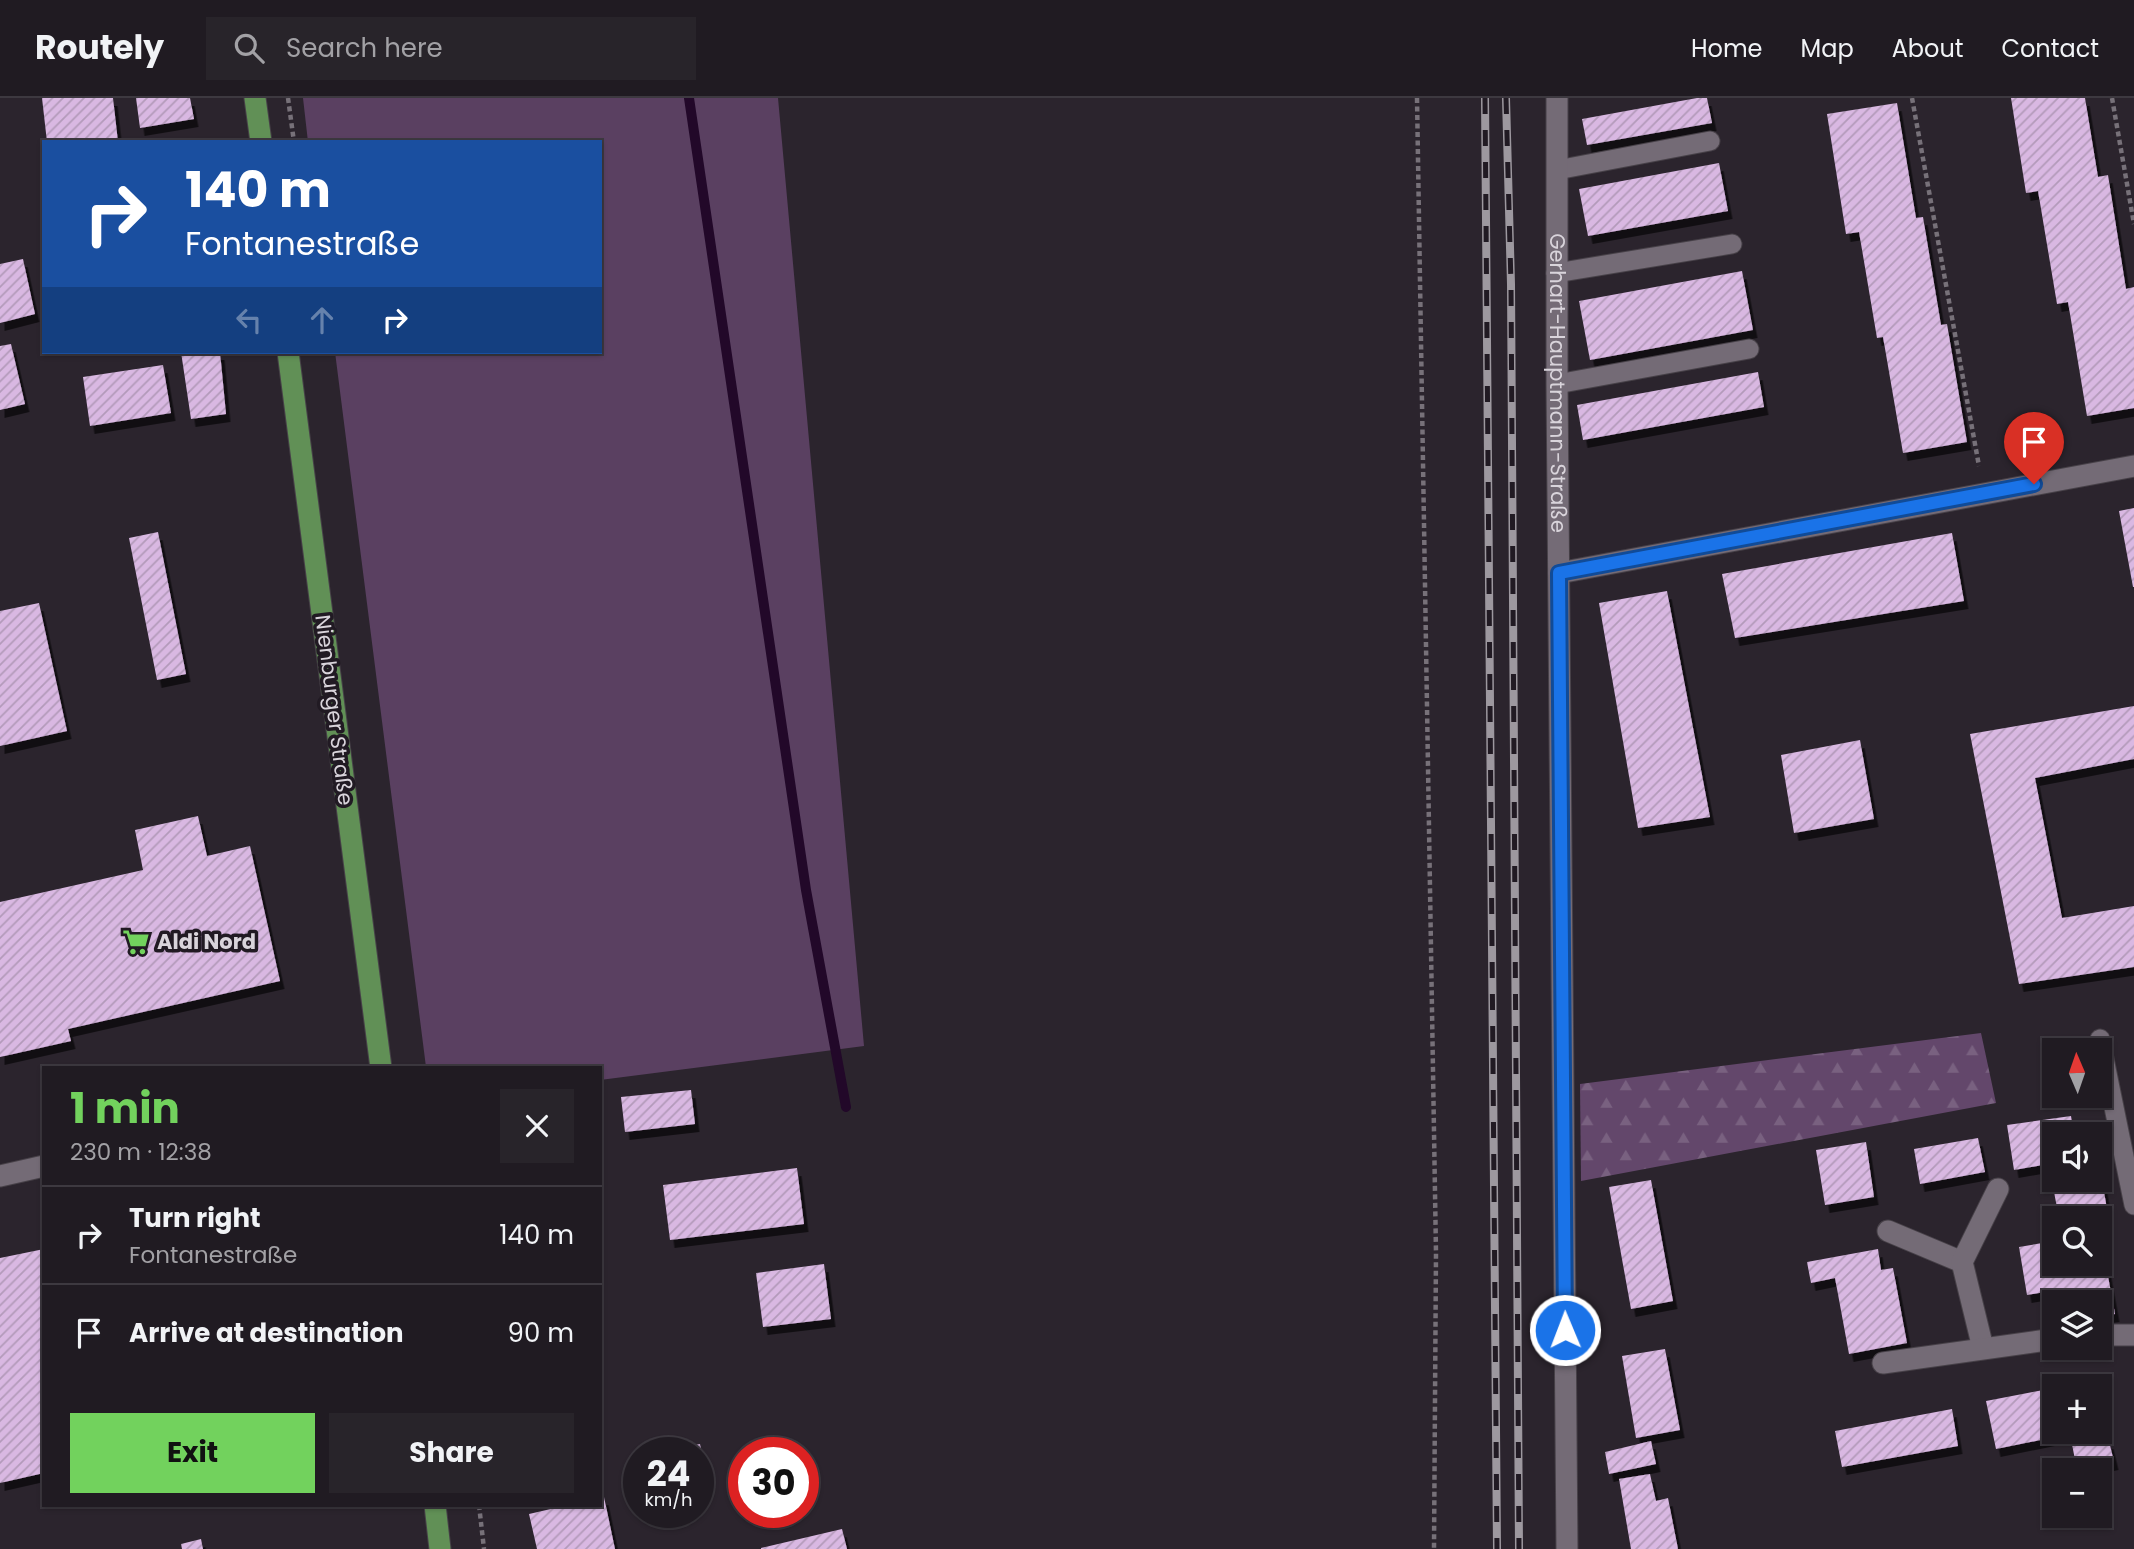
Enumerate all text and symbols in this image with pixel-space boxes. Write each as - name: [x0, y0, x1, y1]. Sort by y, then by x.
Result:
- search box: [206, 17, 696, 80]
- text: Routely: [35, 24, 164, 71]
- icon: search: [230, 29, 268, 67]
- text: Search here: [286, 30, 443, 66]
- text: Home: [1691, 32, 1763, 65]
- text: Map: [1801, 32, 1854, 65]
- text: About: [1892, 32, 1963, 65]
- text: Contact: [2001, 32, 2099, 65]
- text: 140 m: [185, 156, 331, 224]
- icon: right: [70, 168, 161, 259]
- text: Fontanestraße: [185, 221, 419, 266]
- street label: Gerhart-Hauptmann-Straße: [1543, 233, 1573, 533]
- icon: left: [230, 301, 268, 339]
- icon: ahead: [303, 301, 341, 339]
- icon: right: [376, 301, 414, 339]
- pin: [2004, 412, 2064, 484]
- icon: arrive: [2015, 423, 2053, 461]
- street label: Nienburger Straße: [308, 613, 361, 807]
- supermarket icon: Aldi Nord: [121, 927, 151, 957]
- place label: Aldi Nord: [157, 927, 256, 956]
- north arrow: [2042, 1038, 2112, 1108]
- map controls: [2042, 1038, 2112, 1528]
- text: 1 min: [70, 1079, 180, 1138]
- button: close: [500, 1089, 574, 1163]
- button: sound: [2042, 1122, 2112, 1192]
- text: 230 m · 12:38: [70, 1136, 212, 1168]
- text: Turn right: [129, 1200, 261, 1236]
- button: search: [2042, 1206, 2112, 1276]
- icon: right: [70, 1216, 108, 1254]
- text: 140 m: [499, 1217, 574, 1253]
- text: Fontanestraße: [129, 1239, 297, 1271]
- button: layers: [2042, 1290, 2112, 1360]
- position arrow: [1528, 1293, 1602, 1367]
- icon: arrive: [70, 1314, 108, 1352]
- text: Arrive at destination: [129, 1315, 404, 1351]
- text: 90 m: [508, 1315, 574, 1351]
- button: +: [2042, 1374, 2112, 1444]
- button: Exit: [70, 1413, 315, 1493]
- button: Share: [329, 1413, 574, 1493]
- speed limit sign: 30: [728, 1437, 819, 1528]
- text: 24: [647, 1449, 690, 1498]
- button: −: [2042, 1458, 2112, 1528]
- text: km/h: [645, 1487, 692, 1512]

